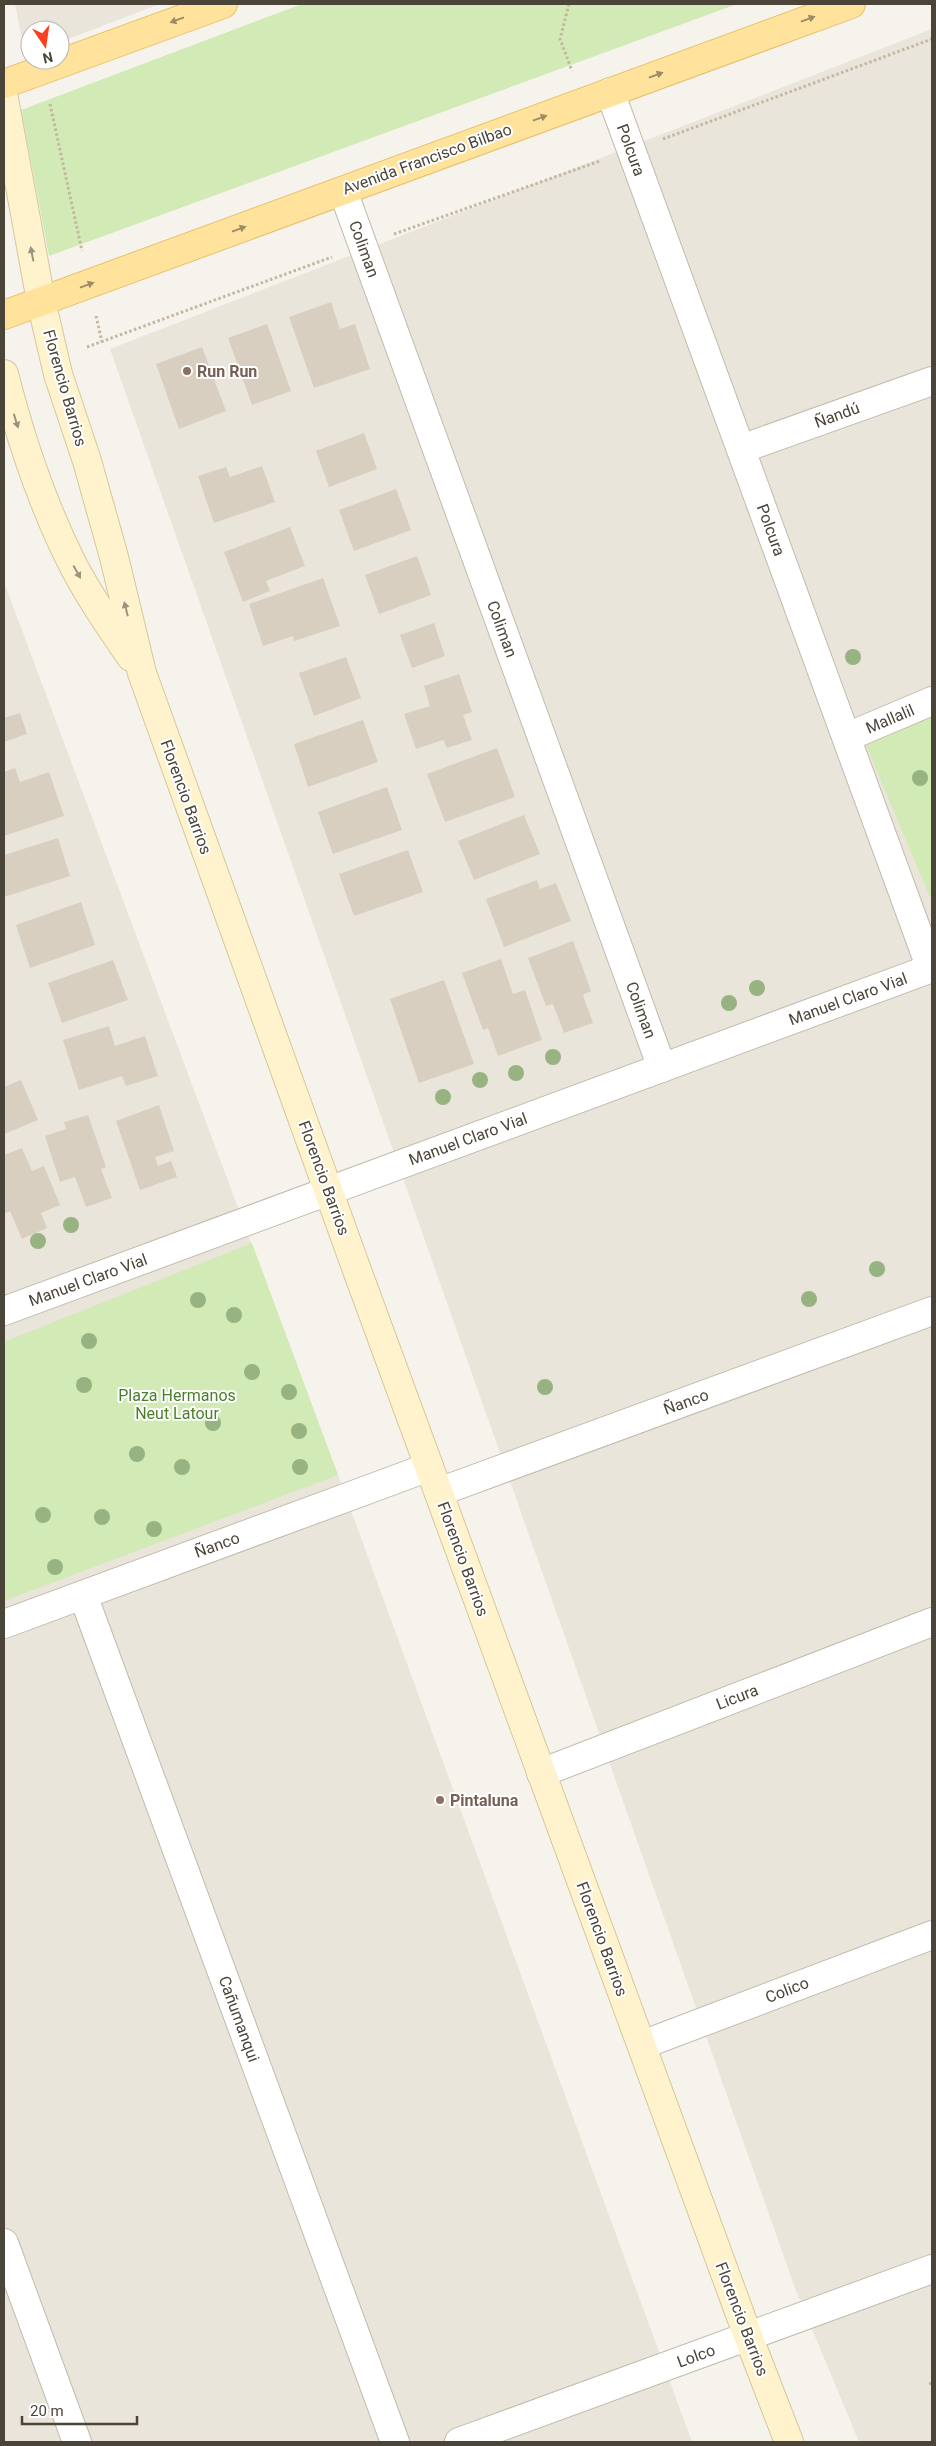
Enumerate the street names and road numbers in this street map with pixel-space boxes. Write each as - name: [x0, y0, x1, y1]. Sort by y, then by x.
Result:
- street label: Avenida Francisco Bilbao: [340, 120, 514, 198]
- street label: Polcura: [613, 121, 649, 179]
- street label: Coliman: [345, 218, 383, 280]
- street label: Florencio Barrios: [39, 327, 91, 449]
- street label: Ñandú: [811, 397, 862, 432]
- street label: Polcura: [753, 501, 789, 559]
- street label: Coliman: [483, 598, 521, 660]
- street label: Mallalil: [863, 700, 917, 738]
- street label: Florencio Barrios: [156, 737, 216, 857]
- street label: Manuel Claro Vial: [786, 969, 910, 1029]
- street label: Coliman: [622, 979, 660, 1041]
- street label: Manuel Claro Vial: [406, 1109, 530, 1169]
- street label: Florencio Barrios: [294, 1118, 354, 1238]
- street label: Manuel Claro Vial: [26, 1250, 150, 1310]
- street label: Ñanco: [661, 1384, 711, 1419]
- street label: Florencio Barrios: [433, 1499, 493, 1619]
- street label: Ñanco: [192, 1527, 242, 1562]
- street label: Licura: [713, 1680, 761, 1714]
- street label: Florencio Barrios: [572, 1879, 632, 1999]
- street label: Cañumanqui: [215, 1973, 263, 2065]
- street label: Colico: [763, 1973, 811, 2007]
- street label: Florencio Barrios: [712, 2259, 772, 2379]
- street label: Lolco: [674, 2340, 718, 2372]

